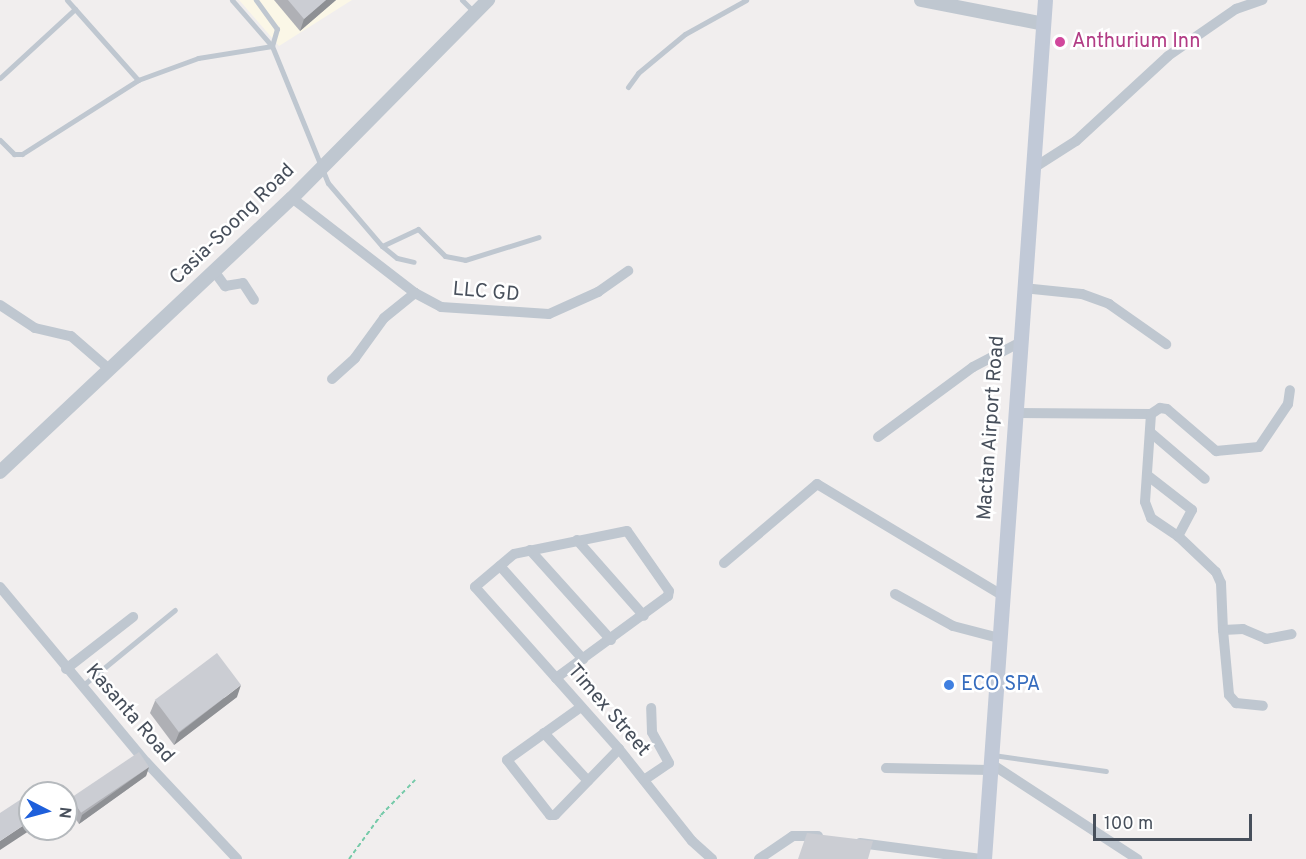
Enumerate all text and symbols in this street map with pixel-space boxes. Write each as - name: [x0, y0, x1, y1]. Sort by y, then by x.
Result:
- place label: Anthurium Inn: [1072, 30, 1201, 54]
- marker: Anthurium Inn: [1053, 35, 1067, 49]
- street label: Casia-Soong Road: [166, 159, 300, 291]
- street label: LLC GD: [452, 278, 520, 308]
- street label: Mactan Airport Road: [974, 334, 1010, 522]
- street label: Kasanta Road: [80, 660, 178, 768]
- street label: Timex Street: [561, 660, 655, 762]
- place label: ECO SPA: [961, 673, 1040, 697]
- marker: ECO SPA: [942, 678, 956, 692]
- north arrow: [18, 781, 78, 841]
- scale bar: [1096, 802, 1255, 840]
- text: N: [53, 806, 74, 819]
- text: 100 m: [1104, 813, 1153, 836]

